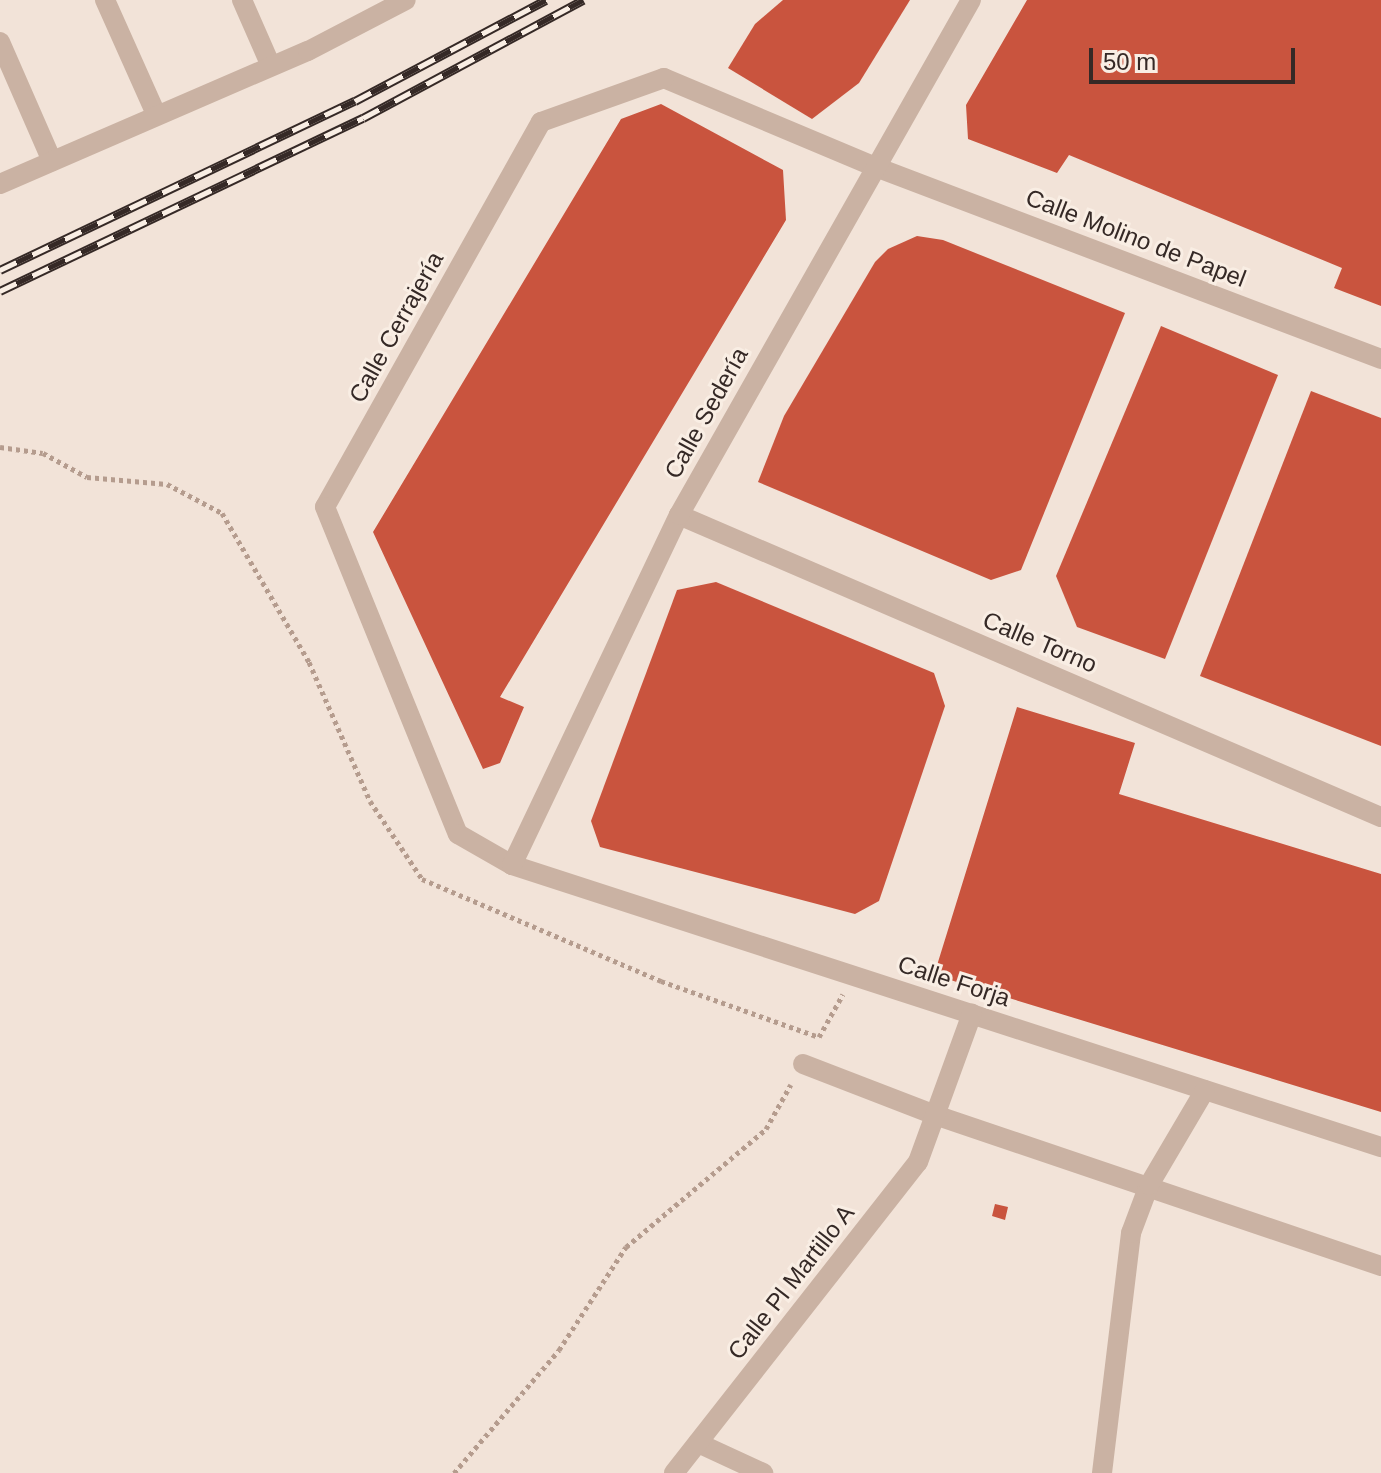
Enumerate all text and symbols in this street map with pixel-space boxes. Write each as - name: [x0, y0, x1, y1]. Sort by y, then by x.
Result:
- scale bar: [1093, 32, 1299, 82]
- text: 50 m: [1103, 48, 1156, 75]
- street label: Calle Molino de Papel: [1022, 183, 1250, 293]
- street label: Calle Cerrajería: [343, 247, 449, 407]
- street label: Calle Sedería: [658, 342, 754, 484]
- street label: Calle Torno: [979, 605, 1101, 679]
- street label: Calle Forja: [894, 949, 1014, 1013]
- street label: Calle Pl Martillo A: [721, 1199, 861, 1365]

